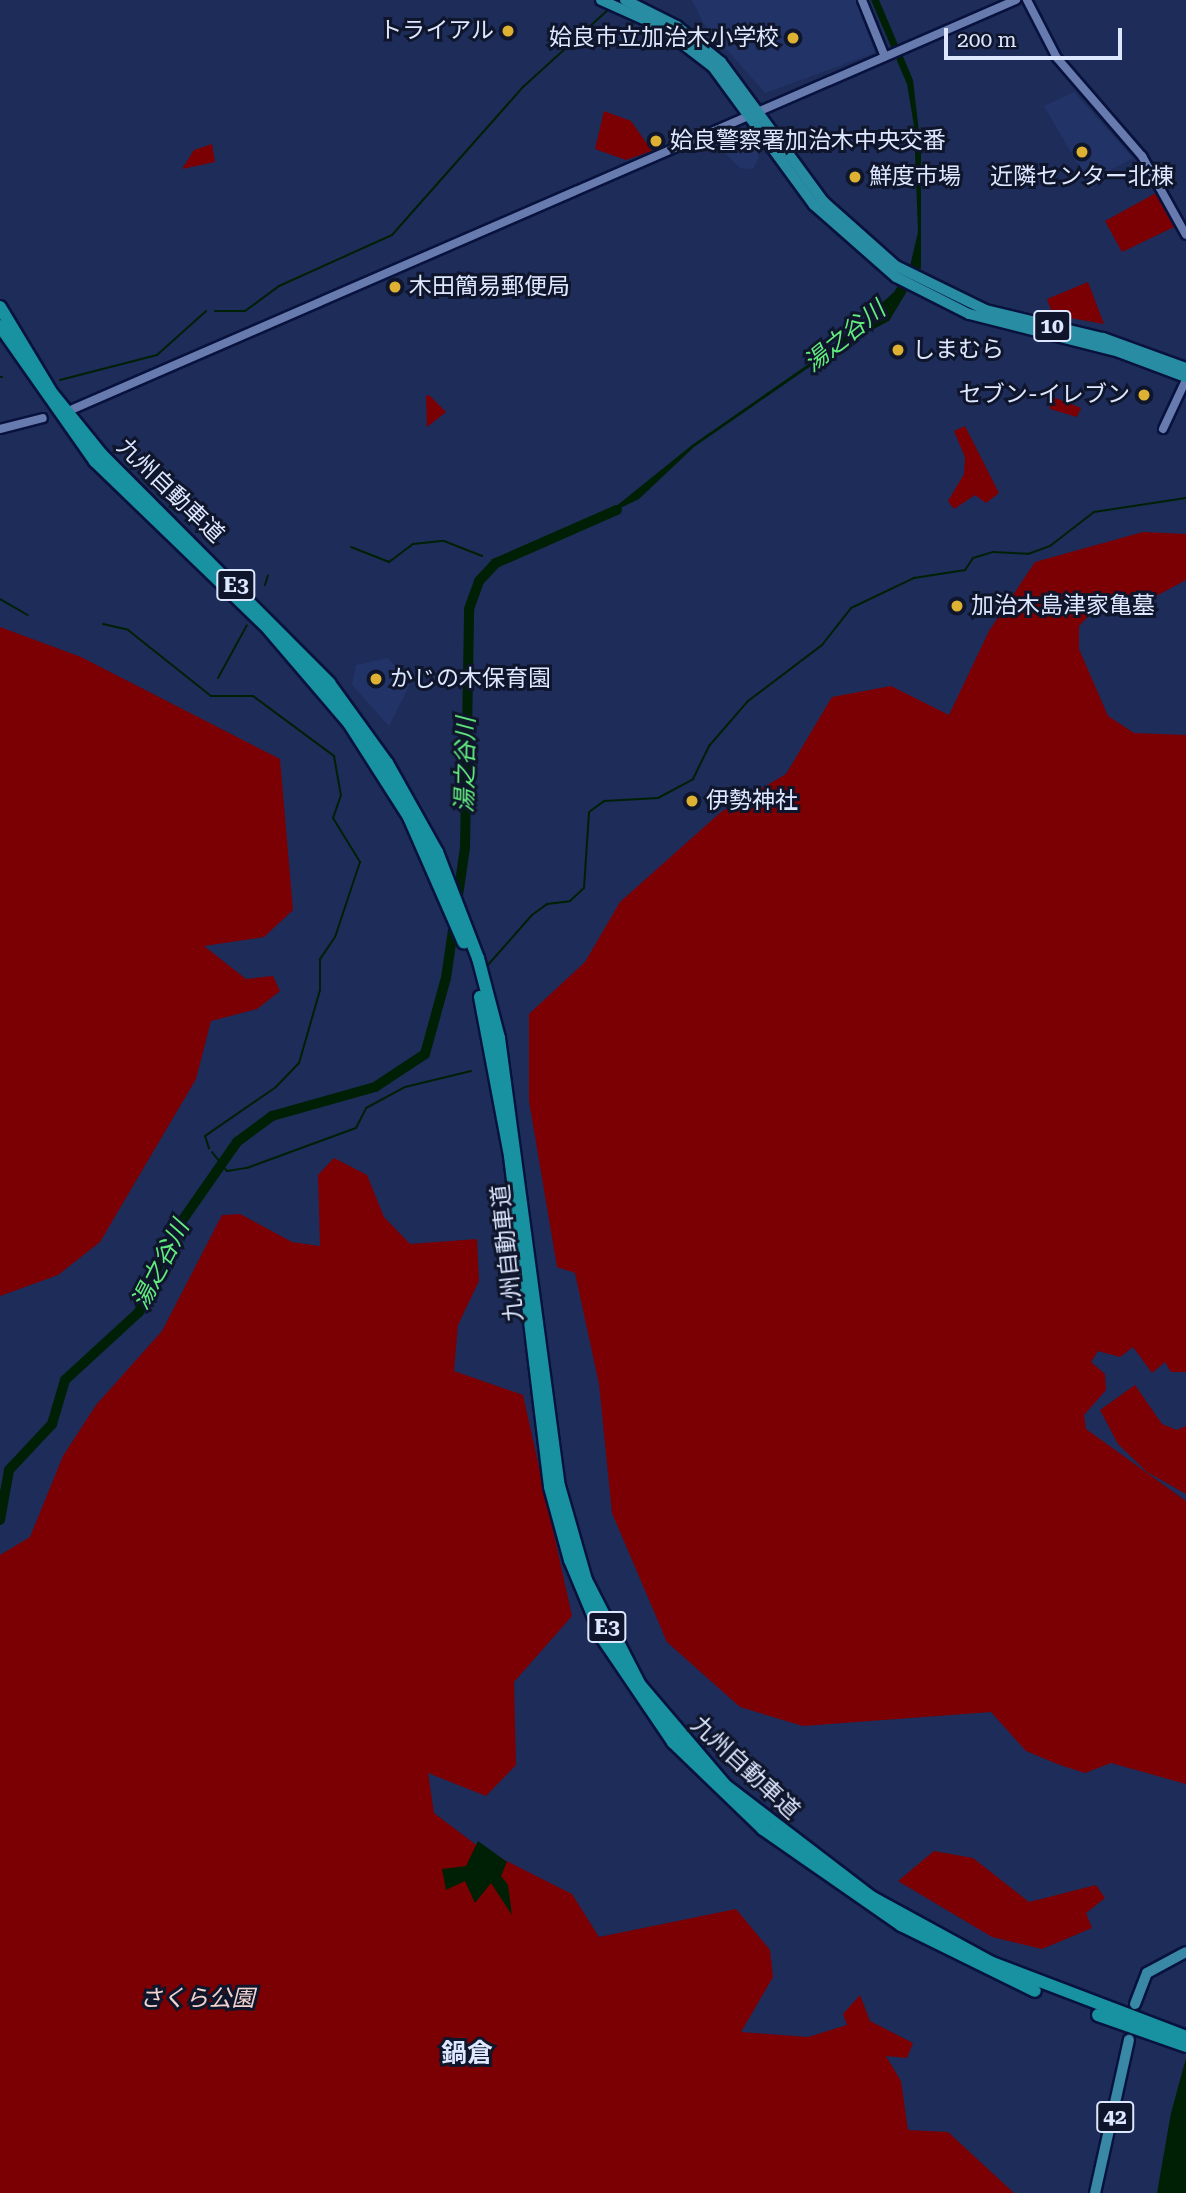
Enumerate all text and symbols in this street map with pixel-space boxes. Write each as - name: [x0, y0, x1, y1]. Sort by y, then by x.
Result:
- scale bar: [948, 14, 1126, 58]
- place label: トライアル: [379, 17, 494, 45]
- marker: トライアル: [500, 23, 516, 39]
- place label: 姶良市立加治木小学校: [549, 24, 779, 52]
- text: 200 m: [957, 28, 1017, 52]
- marker: 姶良市立加治木小学校: [785, 30, 801, 46]
- place label: 姶良警察署加治木中央交番: [670, 127, 946, 155]
- marker: 姶良警察署加治木中央交番: [648, 133, 664, 149]
- marker: 近隣センター北棟: [1074, 144, 1090, 160]
- place label: 鮮度市場: [869, 163, 961, 191]
- place label: 近隣センター北棟: [990, 163, 1174, 191]
- marker: 鮮度市場: [847, 169, 863, 185]
- place label: 木田簡易郵便局: [409, 273, 570, 301]
- marker: 木田簡易郵便局: [387, 279, 403, 295]
- water label: 湯之谷川: [799, 296, 891, 378]
- road number: 10: [1033, 308, 1071, 344]
- place label: しまむら: [912, 336, 1004, 364]
- marker: しまむら: [890, 342, 906, 358]
- place label: セブン-イレブン: [959, 381, 1130, 409]
- marker: セブン-イレブン: [1136, 387, 1152, 403]
- street label: 九州自動車道: [111, 433, 229, 549]
- road number: E3: [215, 568, 257, 602]
- place label: 加治木島津家亀墓: [971, 592, 1155, 620]
- marker: 加治木島津家亀墓: [949, 598, 965, 614]
- place label: かじの木保育園: [390, 665, 551, 693]
- marker: かじの木保育園: [368, 671, 384, 687]
- water label: 湯之谷川: [451, 717, 481, 813]
- place label: 伊勢神社: [706, 787, 798, 815]
- marker: 伊勢神社: [684, 793, 700, 809]
- street label: 九州自動車道: [487, 1183, 529, 1323]
- water label: 湯之谷川: [126, 1216, 196, 1314]
- road number: E3: [586, 1610, 628, 1644]
- street label: 九州自動車道: [685, 1711, 805, 1825]
- park label: さくら公園: [140, 1985, 254, 2013]
- district label: 鍋倉: [441, 2038, 493, 2070]
- road number: 42: [1096, 2100, 1134, 2134]

